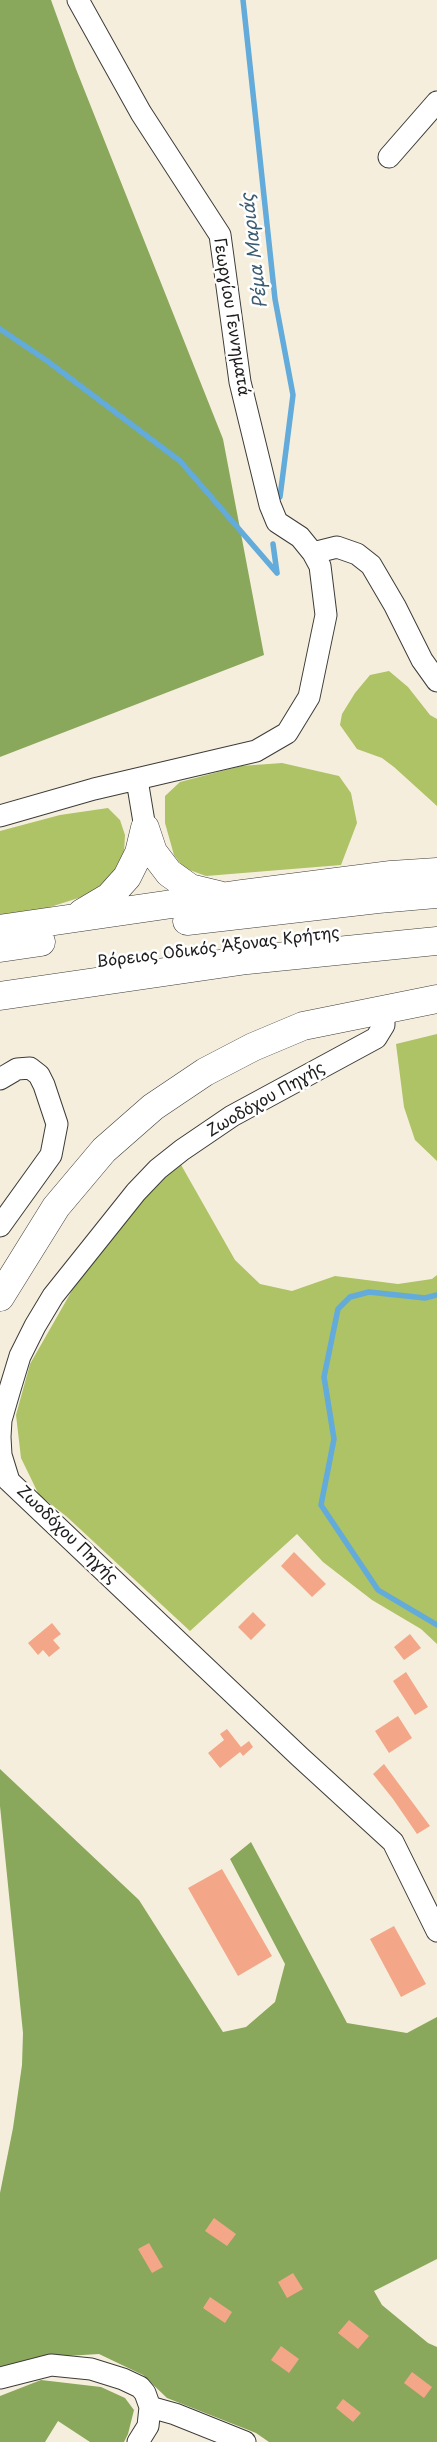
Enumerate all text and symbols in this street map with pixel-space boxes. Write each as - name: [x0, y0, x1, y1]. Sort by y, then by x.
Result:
- water label: Ρέμα Μαριάς: [237, 192, 273, 310]
- street label: Γεωργίου Γεννηματά: [209, 237, 253, 397]
- street label: Βόρειος Οδικός Άξονας Κρήτης: [95, 924, 341, 972]
- street label: Ζωοδόχου Πηγής: [204, 1059, 328, 1141]
- street label: Ζωοδόχου Πηγής: [13, 1482, 121, 1588]

